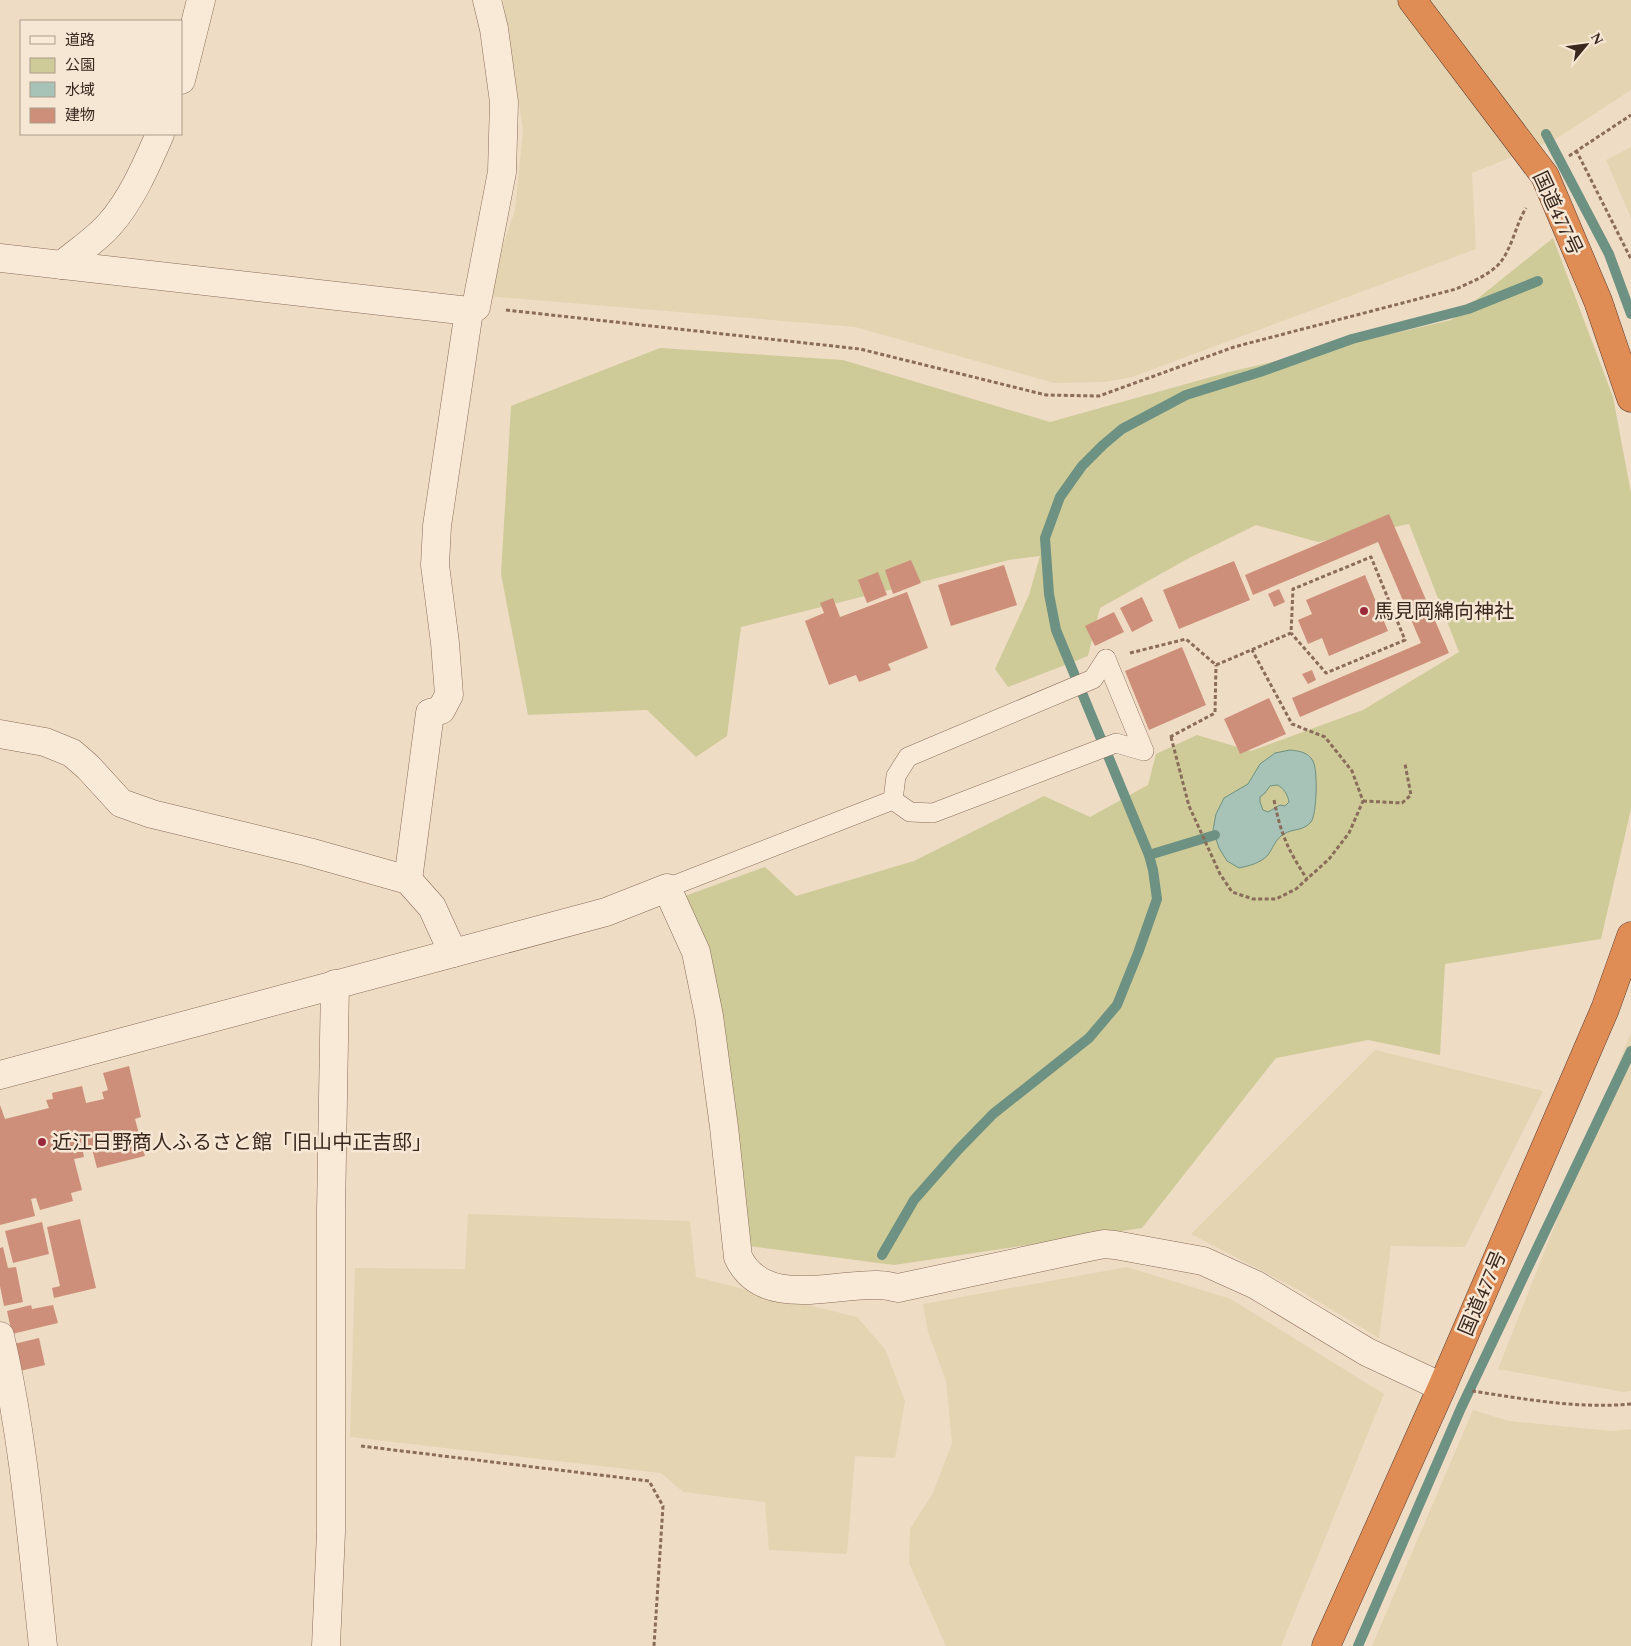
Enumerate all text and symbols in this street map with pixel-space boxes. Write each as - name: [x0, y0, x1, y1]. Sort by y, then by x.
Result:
- legend: [20, 20, 182, 135]
- north arrow: [1561, 20, 1611, 70]
- text: 道路: [65, 29, 95, 52]
- text: N: [1585, 29, 1609, 49]
- text: 公園: [65, 54, 95, 77]
- text: 水域: [65, 79, 95, 102]
- text: 建物: [65, 104, 95, 127]
- street label: 国道477号: [1524, 166, 1590, 261]
- place label: 馬見岡綿向神社: [1374, 597, 1514, 627]
- marker: 馬見岡綿向神社: [1358, 605, 1370, 617]
- place label: 近江日野商人ふるさと館「旧山中正吉邸」: [52, 1128, 432, 1158]
- marker: 近江日野商人ふるさと館「旧山中正吉邸」: [36, 1136, 48, 1148]
- street label: 国道477号: [1452, 1246, 1514, 1341]

